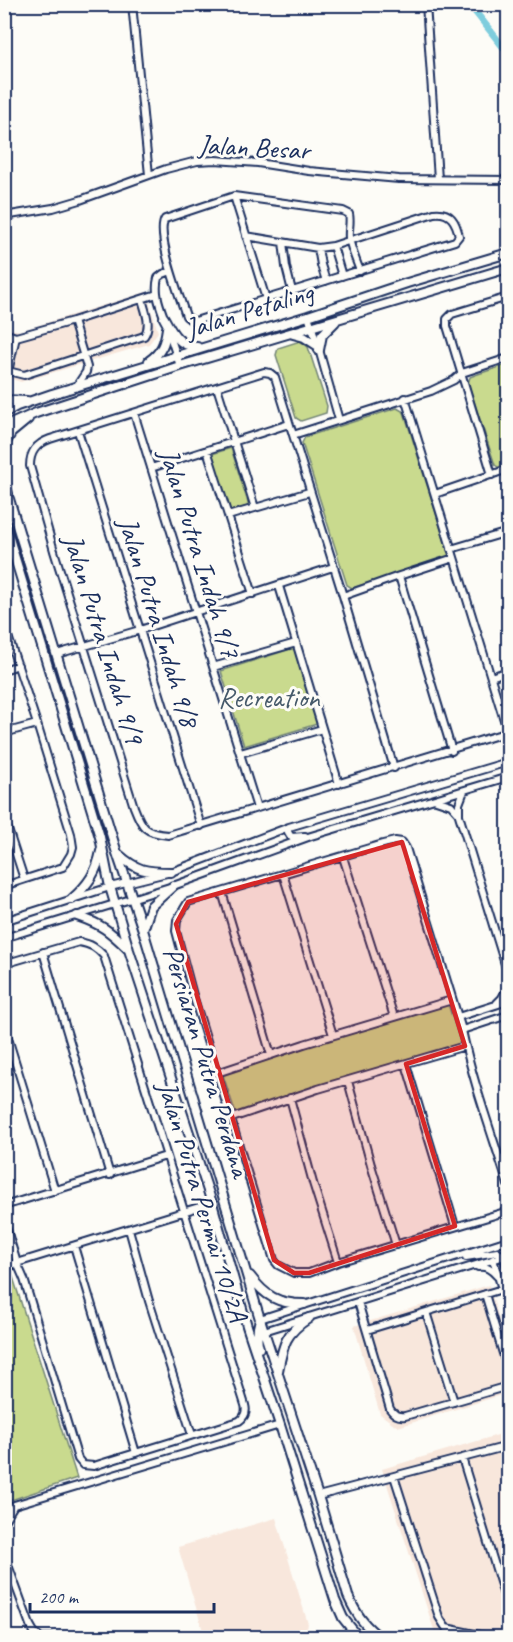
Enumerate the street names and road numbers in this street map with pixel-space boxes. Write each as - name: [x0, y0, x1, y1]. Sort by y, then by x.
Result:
- street label: Jalan Besar: [196, 127, 313, 168]
- street label: Jalan Petaling: [179, 273, 319, 347]
- street label: Jalan Putra Indah 9/7: [151, 442, 249, 663]
- street label: Jalan Putra Indah 9/8: [110, 511, 208, 733]
- street label: Jalan Putra Indah 9/9: [55, 528, 153, 750]
- street label: Persiaran Putra Perdana: [155, 943, 259, 1184]
- street label: Jalan Putra Permai 10/2A: [149, 1075, 257, 1327]

